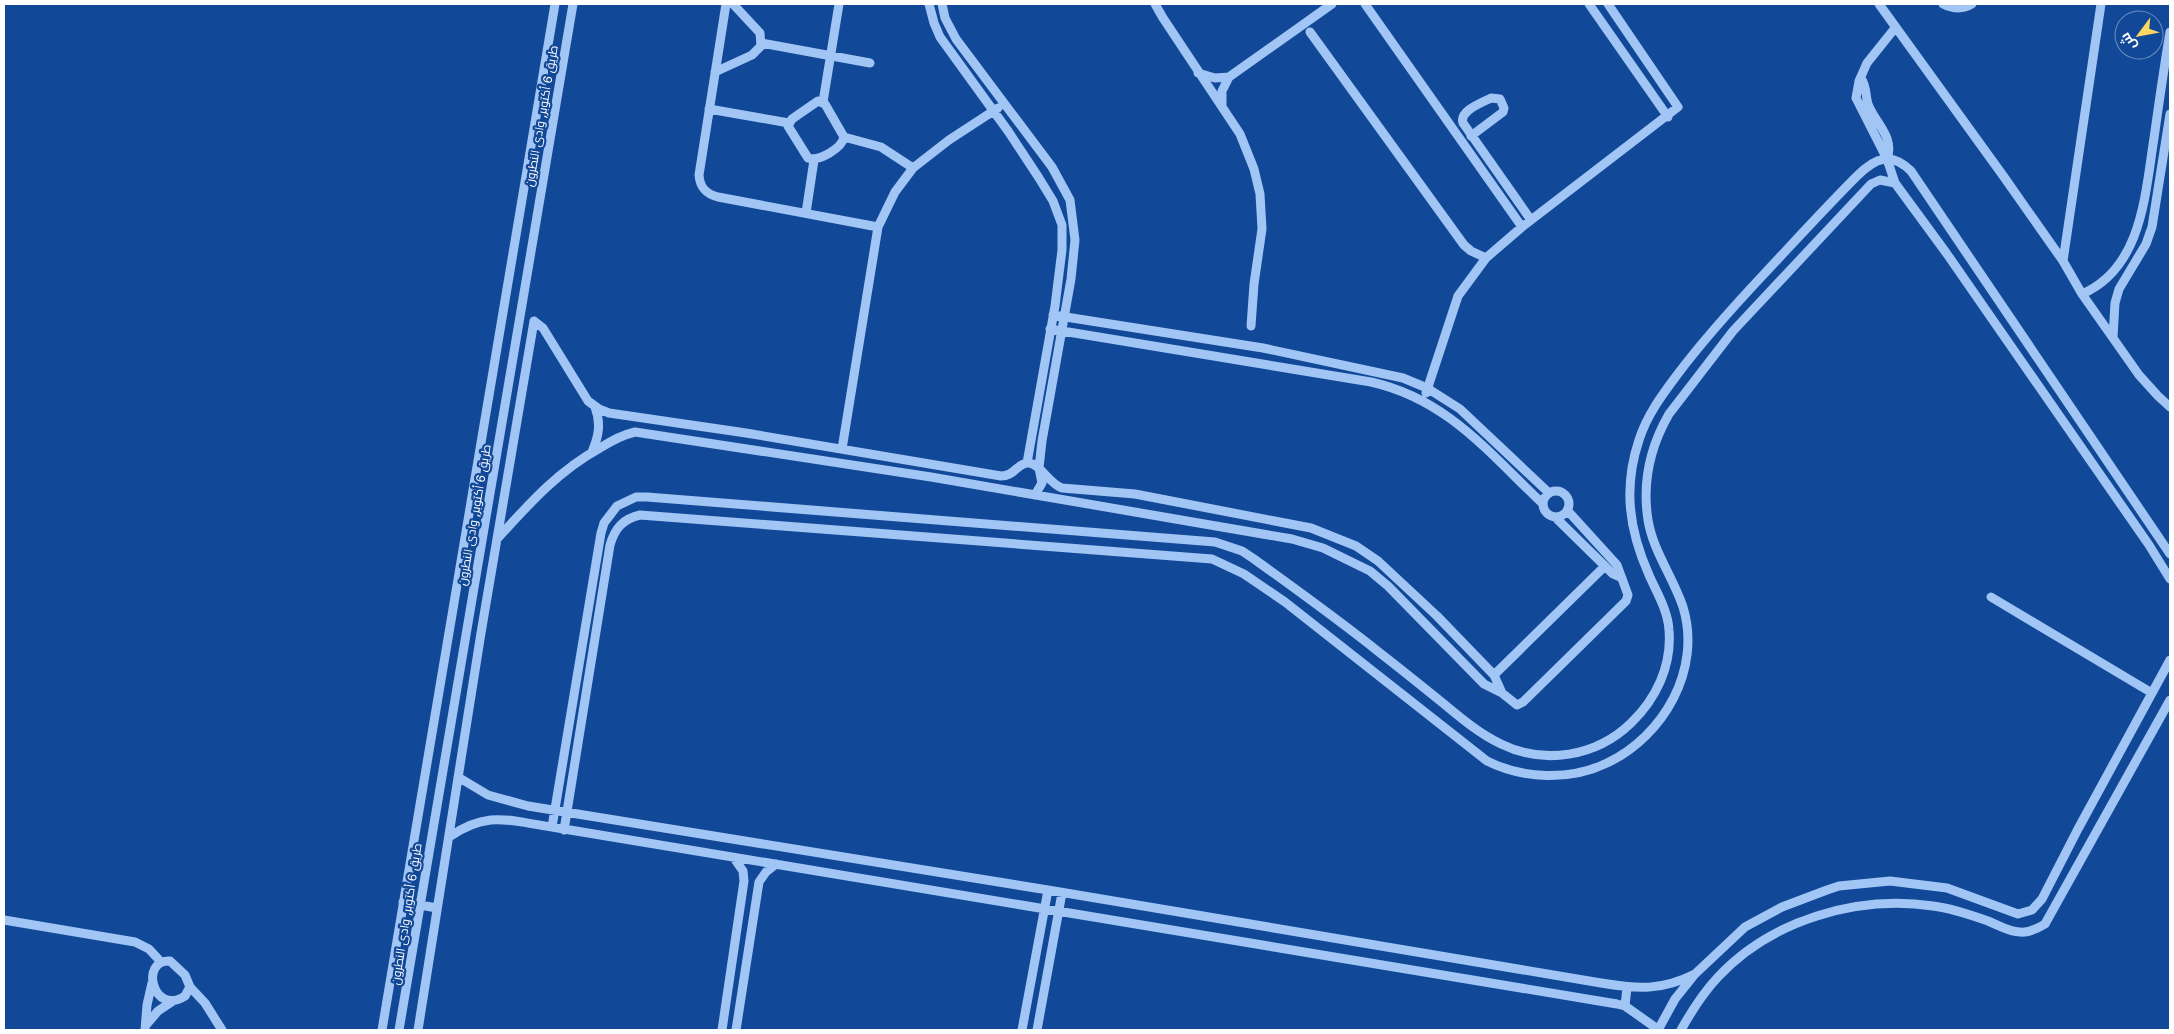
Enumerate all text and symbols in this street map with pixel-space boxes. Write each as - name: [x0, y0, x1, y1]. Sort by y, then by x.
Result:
- north arrow: [2114, 10, 2164, 60]
- text: ش: [2116, 29, 2140, 54]
- street label: طريق 6 أكتوبر, وادى النطرون: [521, 44, 561, 188]
- street label: طريق 6 أكتوبر, وادى النطرون: [454, 443, 494, 587]
- street label: طريق 6 أكتوبر, وادى النطرون: [387, 842, 425, 986]

